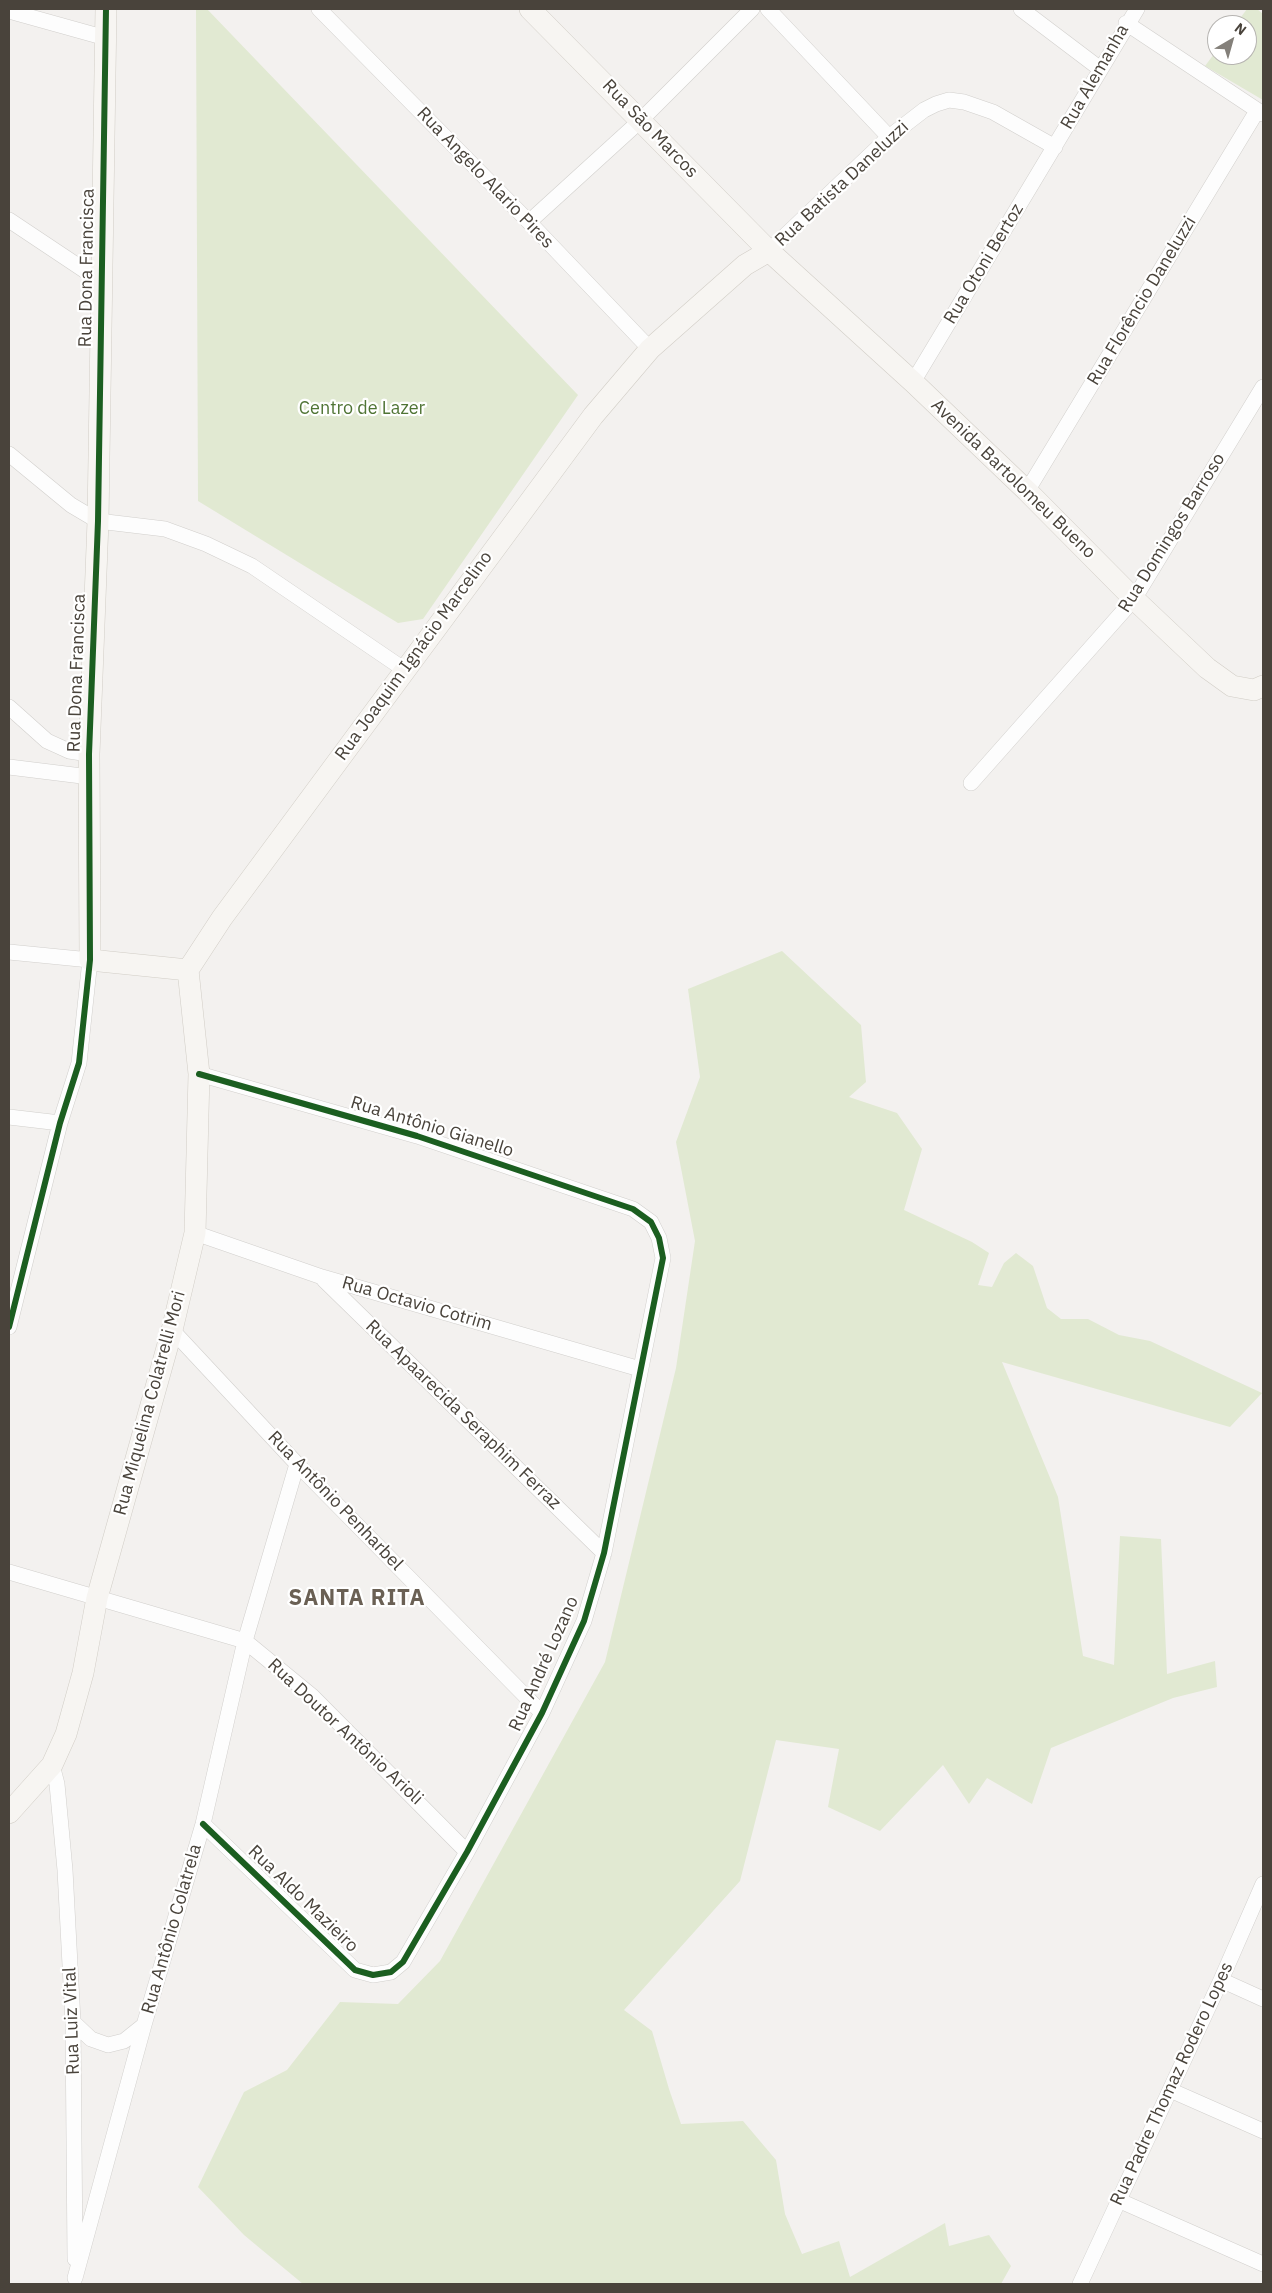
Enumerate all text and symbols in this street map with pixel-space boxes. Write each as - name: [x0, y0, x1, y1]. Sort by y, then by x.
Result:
- north arrow: [1207, 15, 1257, 65]
- text: N: [1231, 19, 1250, 39]
- street label: Rua Alemanha: [1056, 21, 1134, 133]
- street label: Rua São Marcos: [598, 75, 702, 183]
- street label: Rua Angelo Alario Pires: [412, 103, 558, 253]
- street label: Rua Batista Daneluzzi: [771, 117, 913, 251]
- street label: Rua Dona Francisca: [75, 188, 99, 348]
- street label: Rua Otoni Bertoz: [940, 200, 1028, 328]
- street label: Rua Florêncio Daneluzzi: [1083, 213, 1201, 389]
- street label: Avenida Bartolomeu Bueno: [926, 395, 1100, 563]
- park label: Centro de Lazer: [299, 398, 425, 420]
- street label: Rua Domingos Barroso: [1114, 449, 1230, 617]
- street label: Rua Joaquim Ignácio Marcelino: [331, 547, 497, 765]
- street label: Rua Dona Francisca: [63, 593, 91, 753]
- street label: Rua Antônio Gianello: [348, 1092, 516, 1162]
- street label: Rua Octavio Cotrim: [339, 1272, 495, 1336]
- street label: Rua Miquelina Colatrelli Mori: [110, 1288, 190, 1518]
- street label: Rua Apaarecida Seraphim Ferraz: [361, 1316, 565, 1514]
- street label: Rua Antônio Penharbel: [263, 1427, 407, 1575]
- district label: SANTA RITA: [287, 1586, 427, 1612]
- street label: Rua André Lozano: [505, 1593, 583, 1735]
- street label: Rua Doutor Antônio Arioli: [263, 1654, 427, 1810]
- street label: Rua Aldo Mazieiro: [243, 1841, 363, 1957]
- street label: Rua Antônio Colatrela: [137, 1842, 207, 2016]
- street label: Rua Padre Thomaz Rodero Lopes: [1106, 1959, 1238, 2209]
- street label: Rua Luiz Vital: [59, 1967, 85, 2075]

